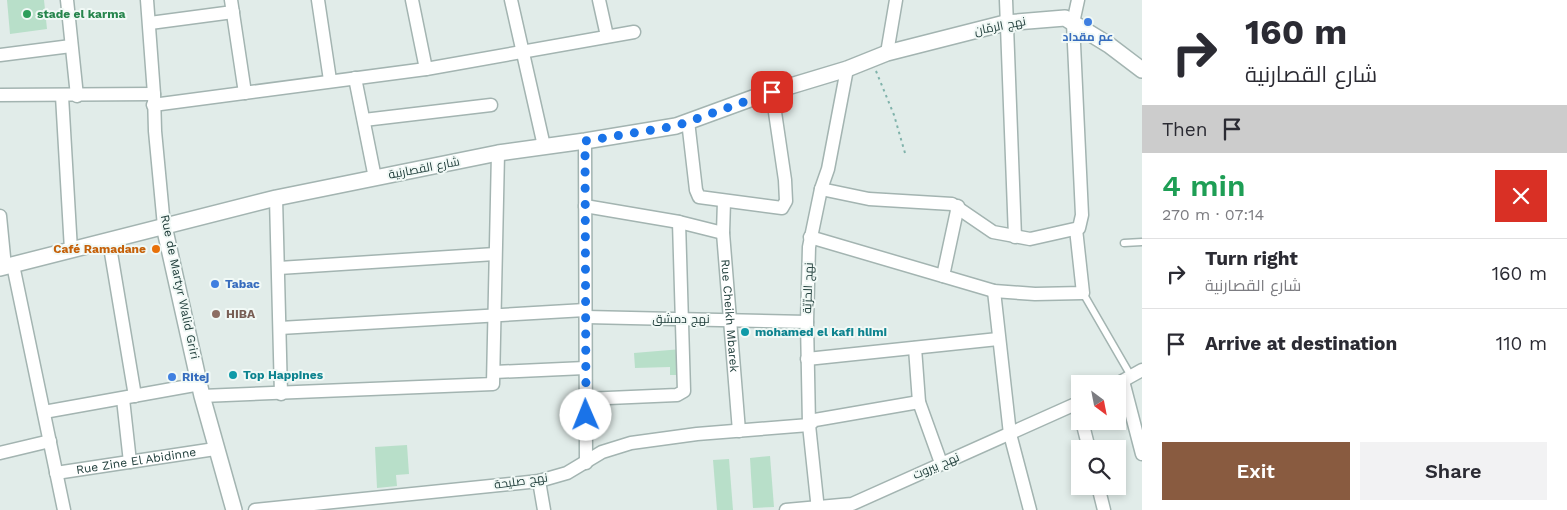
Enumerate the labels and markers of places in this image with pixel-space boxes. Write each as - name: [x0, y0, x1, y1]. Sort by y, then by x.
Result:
- place label: stade el karma: [37, 7, 126, 21]
- marker: stade el karma: [21, 8, 33, 20]
- marker: عم مقداد: [1082, 16, 1094, 28]
- place label: عم مقداد: [1062, 30, 1114, 45]
- pin: [751, 71, 793, 113]
- place label: Café Ramadane: [53, 242, 146, 256]
- marker: Café Ramadane: [150, 243, 162, 255]
- place label: Tabac: [225, 277, 260, 291]
- marker: Tabac: [209, 278, 221, 290]
- place label: HIBA: [226, 307, 256, 321]
- marker: HIBA: [210, 308, 222, 320]
- place label: mohamed el kafi hlimi: [755, 325, 887, 339]
- marker: mohamed el kafi hlimi: [739, 326, 751, 338]
- place label: Top Happines: [243, 368, 324, 382]
- marker: Top Happines: [227, 369, 239, 381]
- place label: Ritej: [182, 370, 209, 384]
- marker: Ritej: [166, 371, 178, 383]

